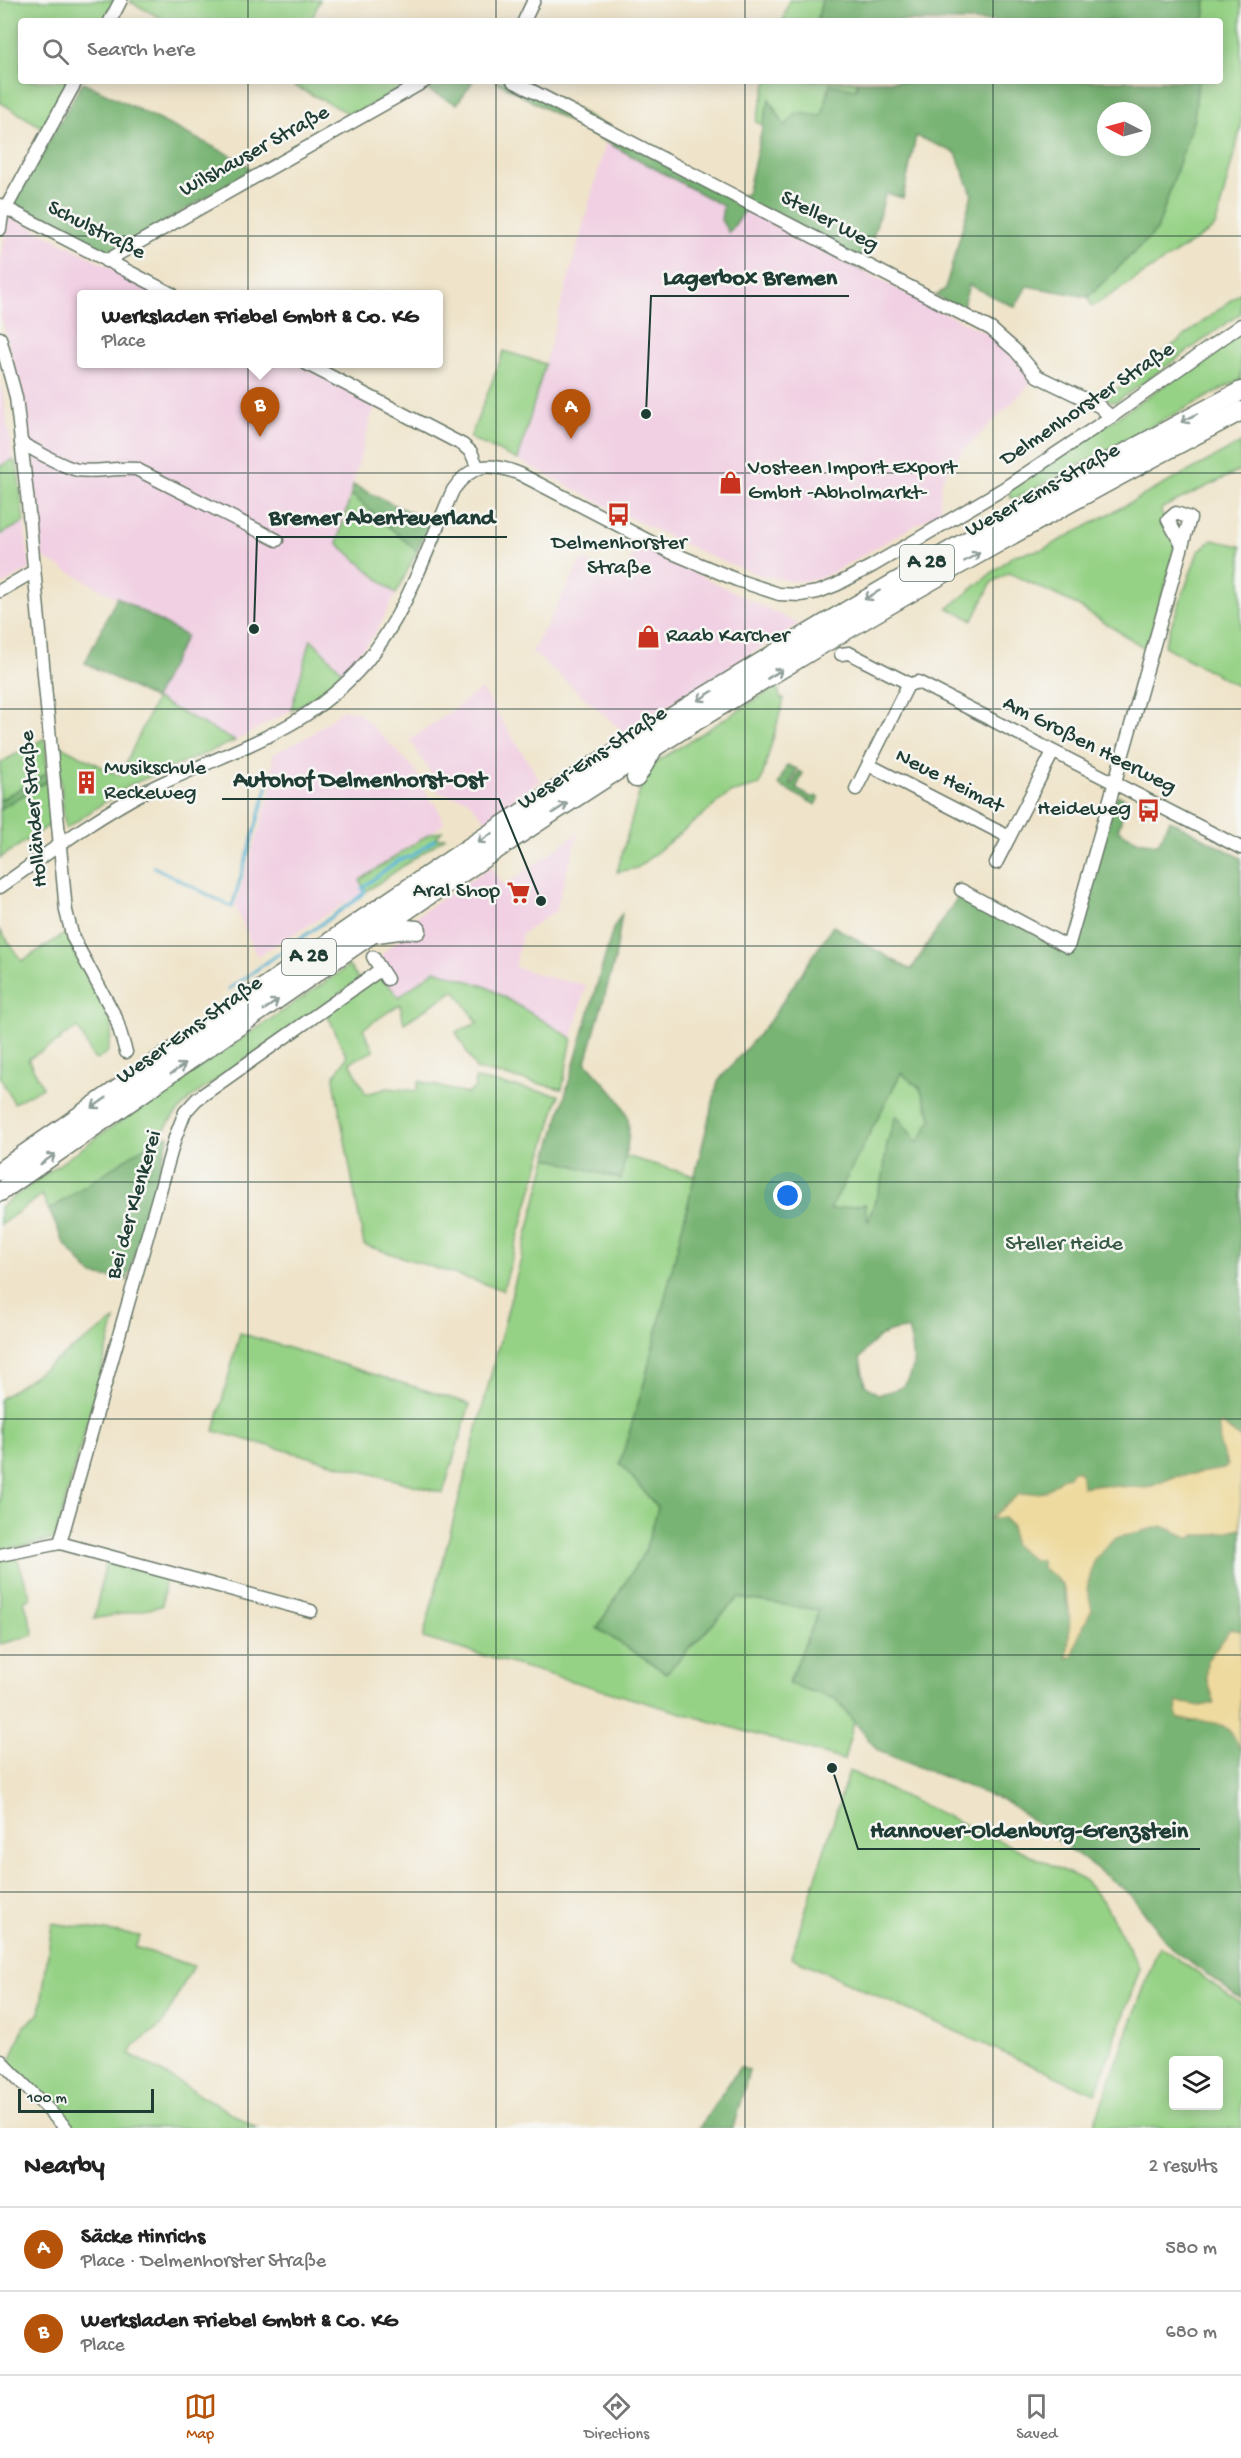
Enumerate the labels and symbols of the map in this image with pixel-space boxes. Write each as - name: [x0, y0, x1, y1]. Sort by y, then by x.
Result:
- street label: Wilshauser Straße: [176, 100, 335, 204]
- north arrow: [1097, 102, 1151, 156]
- street label: Steller Weg: [776, 185, 882, 259]
- street label: Schulstraße: [43, 195, 150, 267]
- callout: Lagerbox Bremen: [651, 254, 849, 296]
- text: Lagerbox Bremen: [663, 265, 838, 294]
- street label: Delmenhorster Straße: [994, 337, 1181, 474]
- pin: B: [240, 388, 280, 437]
- pin: A: [552, 390, 590, 439]
- one-way arrow: [1181, 413, 1199, 424]
- street label: Weser-Ems-Straße: [961, 438, 1125, 544]
- place label: Vosteen Import Export GmbH -Abholmarkt-: [747, 456, 959, 507]
- shop icon: Vosteen Import Export GmbH -Abholmarkt-: [717, 469, 743, 495]
- callout: Bremer Abenteuerland: [257, 495, 507, 537]
- bus stop icon: Delmenhorster Straße: [606, 502, 632, 528]
- text: Bremer Abenteuerland: [268, 505, 498, 534]
- place label: Delmenhorster Straße: [549, 531, 689, 582]
- road number: A 28: [900, 545, 954, 581]
- one-way arrow: [964, 551, 981, 563]
- one-way arrow: [864, 589, 881, 601]
- shop icon: Raab Karcher: [635, 624, 661, 650]
- place label: Raab Karcher: [666, 624, 792, 650]
- one-way arrow: [766, 667, 783, 680]
- one-way arrow: [697, 690, 714, 703]
- street label: Am Großen Heerweg: [998, 691, 1180, 801]
- street label: Weser-Ems-Straße: [514, 701, 673, 817]
- street label: Holländer Straße: [15, 729, 55, 889]
- street label: Neue Heimat: [890, 744, 1009, 821]
- place label: Musikschule Reckeweg: [104, 756, 207, 807]
- callout: Autohof Delmenhorst-Ost: [222, 757, 499, 799]
- text: Autohof Delmenhorst-Ost: [232, 767, 489, 796]
- building icon: Musikschule Reckeweg: [73, 769, 99, 795]
- place label: Heideweg: [1037, 797, 1131, 823]
- bus stop icon: Heideweg: [1136, 797, 1162, 823]
- one-way arrow: [552, 801, 569, 814]
- one-way arrow: [477, 832, 493, 844]
- place label: Aral Shop: [413, 879, 500, 905]
- supermarket icon: Aral Shop: [505, 879, 531, 905]
- road number: A 28: [282, 939, 336, 975]
- street label: Weser-Ems-Straße: [112, 971, 269, 1091]
- one-way arrow: [262, 999, 278, 1011]
- one-way arrow: [169, 1063, 185, 1075]
- one-way arrow: [91, 1097, 107, 1109]
- street label: Bei der Klenkerei: [101, 1128, 169, 1283]
- one-way arrow: [39, 1153, 56, 1165]
- your location: [773, 1181, 802, 1210]
- park label: Steller Heide: [1005, 1232, 1123, 1258]
- callout: Hannover-Oldenburg-Grenzstein: [858, 1807, 1200, 1849]
- text: Hannover-Oldenburg-Grenzstein: [870, 1818, 1189, 1847]
- scale bar: [18, 2086, 154, 2114]

